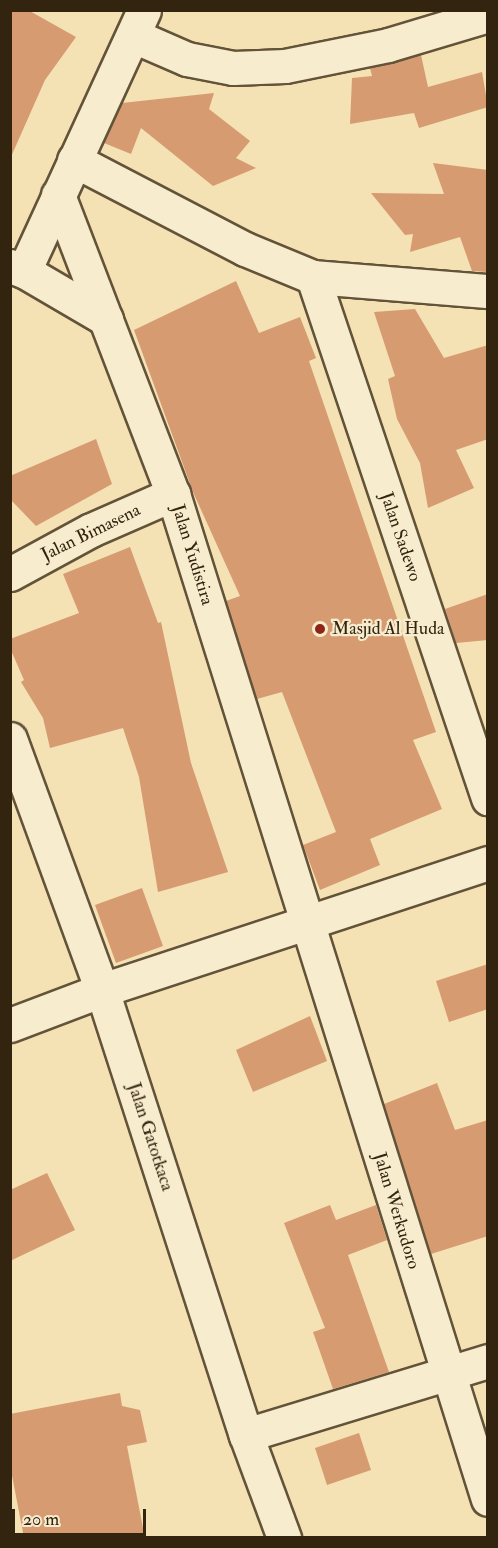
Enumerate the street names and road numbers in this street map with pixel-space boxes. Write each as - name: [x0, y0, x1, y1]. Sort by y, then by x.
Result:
- street label: Jalan Sadewo: [375, 490, 425, 584]
- street label: Jalan Bimasena: [38, 500, 144, 566]
- street label: Jalan Yudistira: [166, 502, 218, 608]
- street label: Jalan Gatotkaca: [122, 1080, 178, 1194]
- street label: Jalan Werkudoro: [368, 1150, 424, 1272]

